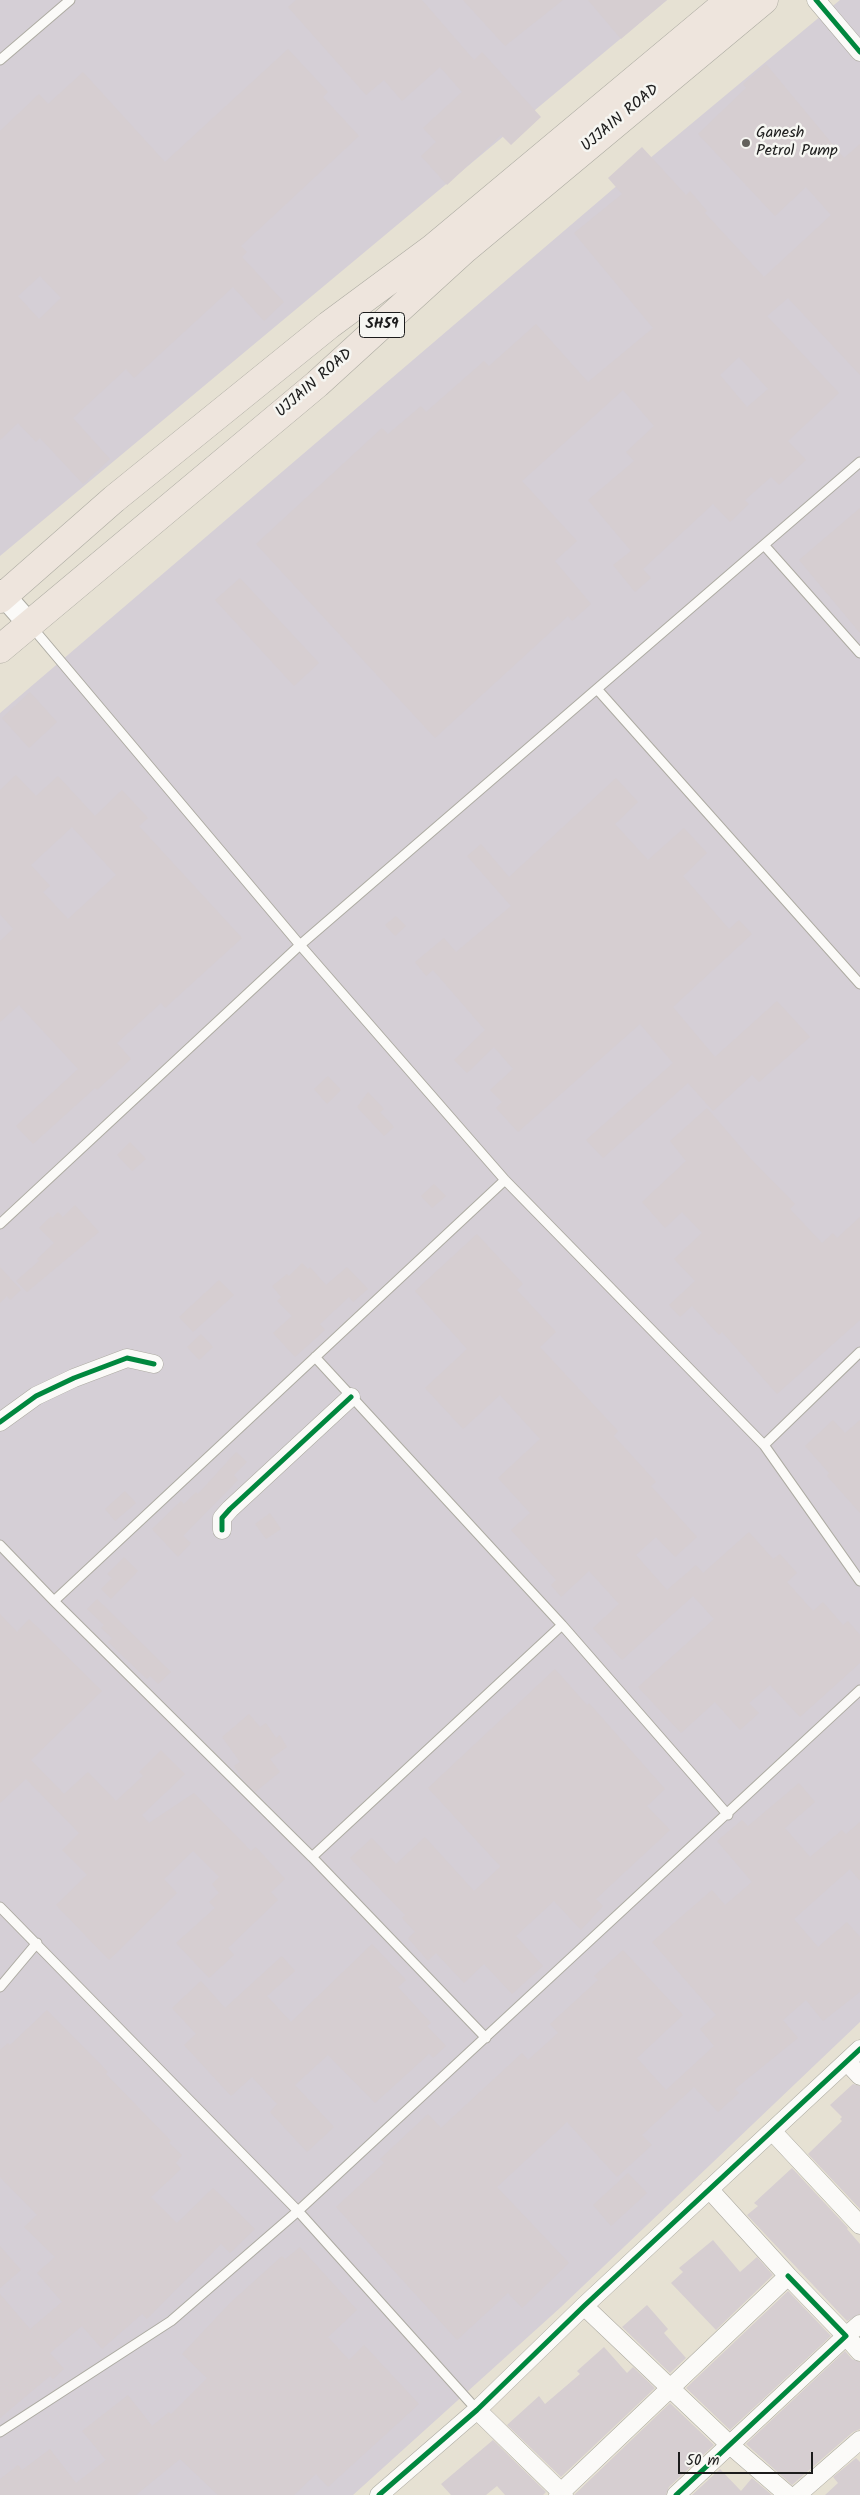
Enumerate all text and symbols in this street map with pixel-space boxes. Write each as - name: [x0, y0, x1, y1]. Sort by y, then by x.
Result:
- street label: UJJAIN ROAD: [578, 81, 664, 157]
- place label: Ganesh Petrol Pump: [756, 124, 838, 162]
- marker: Ganesh Petrol Pump: [740, 137, 752, 149]
- road number: SH59: [360, 312, 404, 338]
- street label: UJJAIN ROAD: [273, 345, 357, 423]
- scale bar: [680, 2442, 815, 2474]
- text: 50 m: [686, 2449, 720, 2473]

